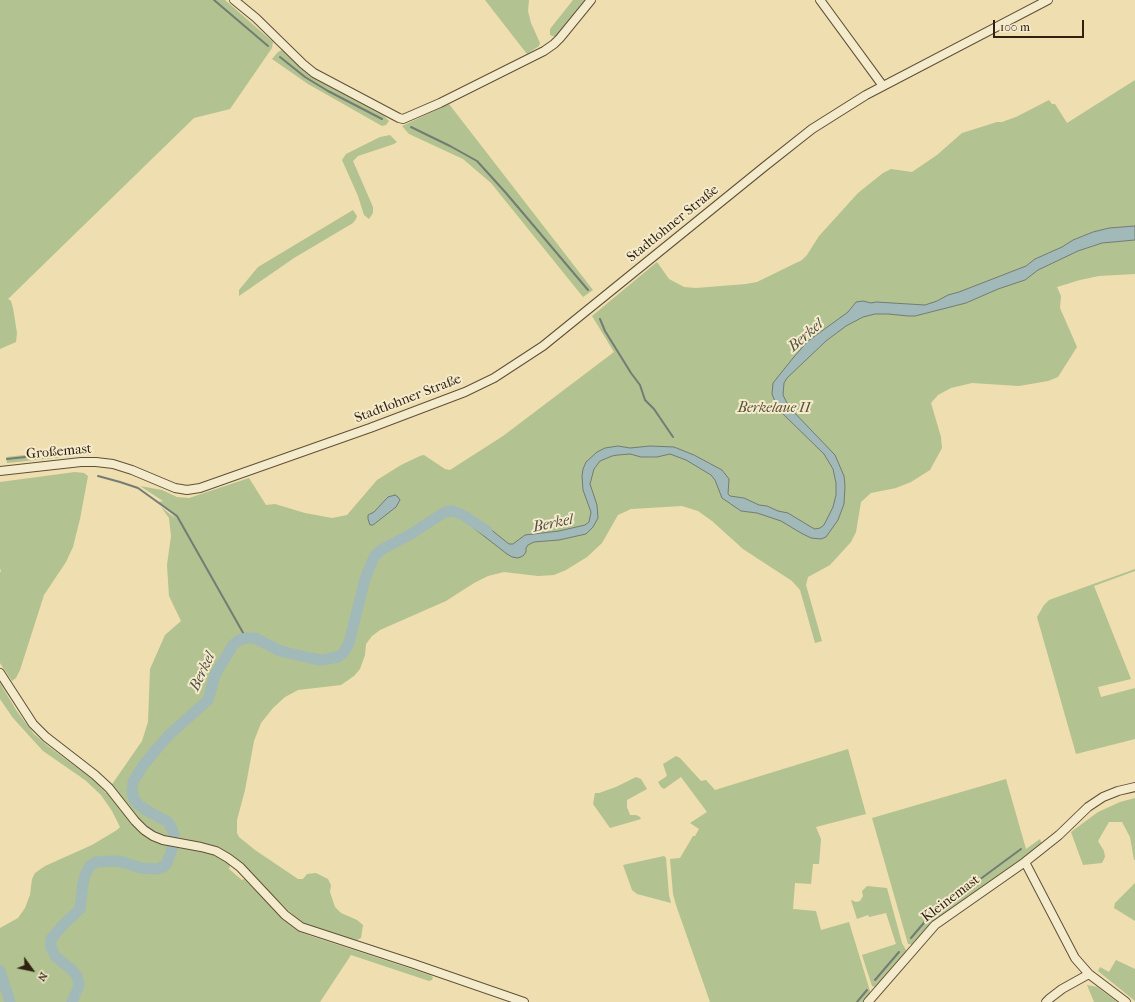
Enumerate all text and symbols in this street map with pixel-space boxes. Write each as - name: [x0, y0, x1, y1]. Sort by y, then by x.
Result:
- scale bar: [995, 12, 1086, 38]
- text: 100 m: [1000, 20, 1030, 34]
- street label: Stadtlohner Straße: [624, 182, 722, 266]
- water label: Berkel: [785, 316, 827, 356]
- street label: Stadtlohner Straße: [352, 371, 464, 427]
- park label: Berkelaue II: [738, 401, 810, 417]
- street label: Großemast: [26, 441, 92, 463]
- water label: Berkel: [531, 511, 575, 537]
- water label: Berkel: [186, 650, 220, 694]
- street label: Kleinemast: [919, 872, 983, 926]
- north arrow: [12, 950, 52, 990]
- text: N: [35, 970, 50, 984]

